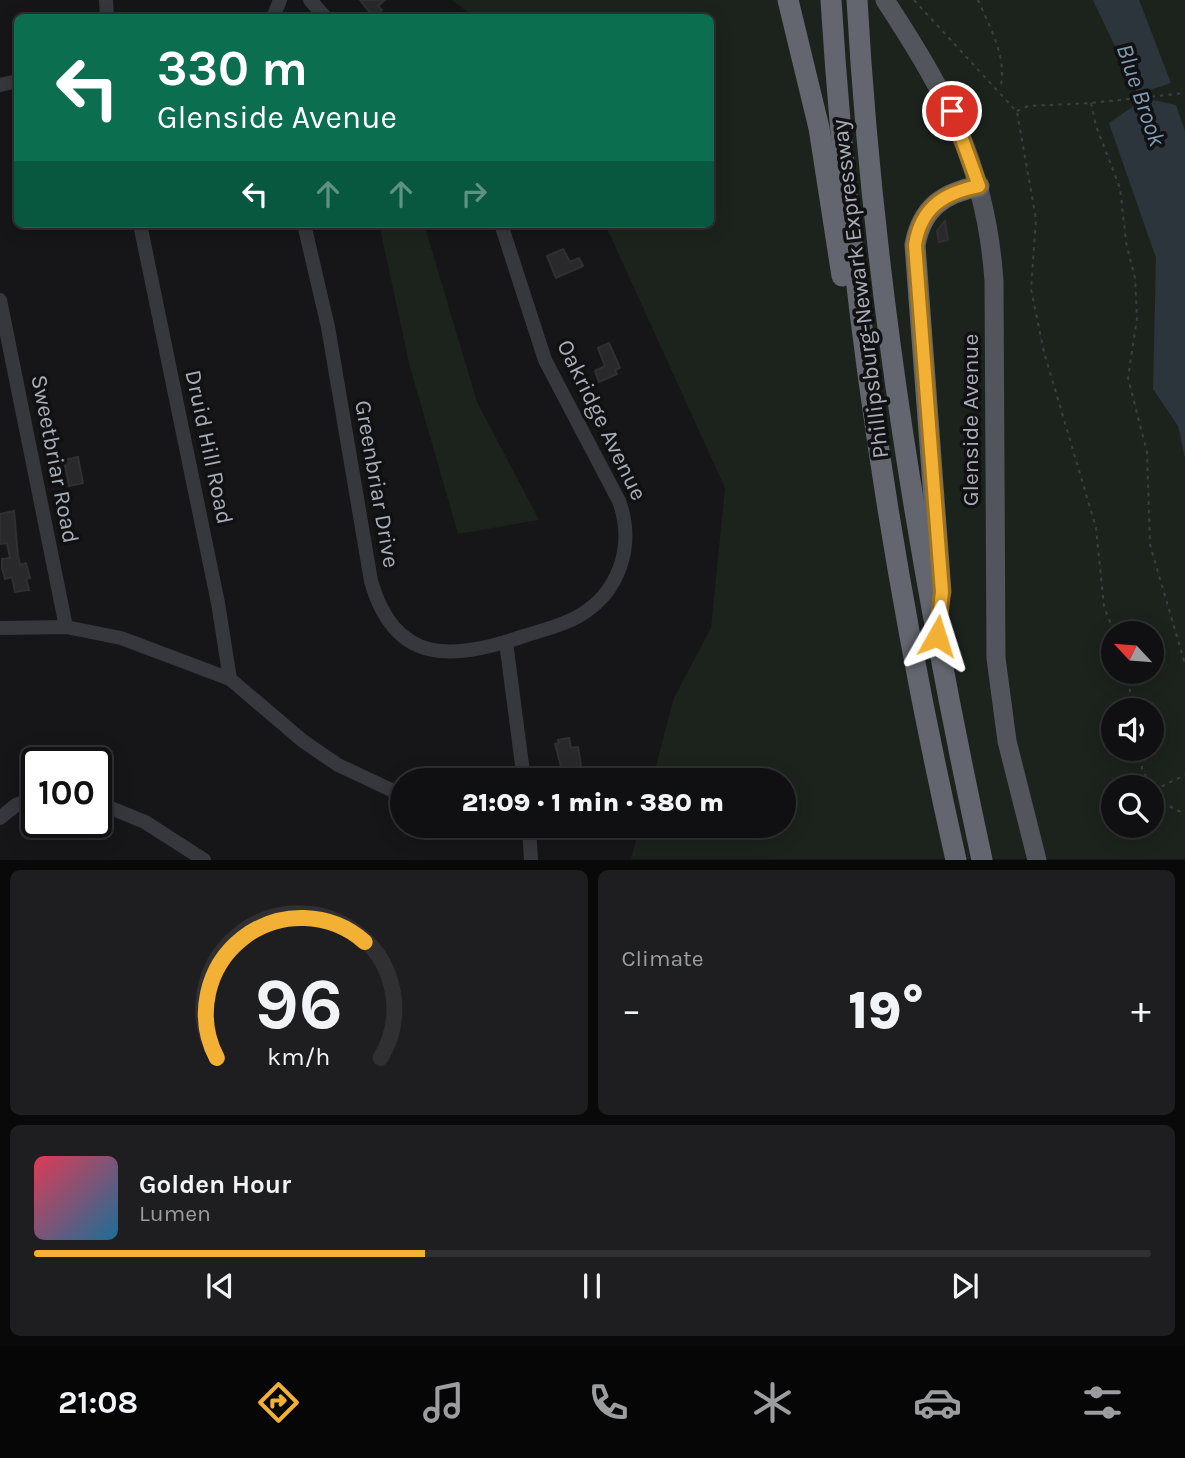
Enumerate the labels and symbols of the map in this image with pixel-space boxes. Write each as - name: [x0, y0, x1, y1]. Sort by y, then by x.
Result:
- water label: Blue Brook: [1110, 40, 1172, 151]
- pin: [922, 81, 982, 141]
- street label: Phillipsburg-Newark Expressway: [826, 118, 894, 460]
- street label: Glenside Avenue: [957, 334, 984, 506]
- street label: Oakridge Avenue: [551, 335, 653, 505]
- street label: Druid Hill Road: [179, 367, 239, 527]
- street label: Sweetbriar Road: [25, 372, 85, 546]
- street label: Greenbriar Drive: [349, 398, 405, 570]
- position arrow: [900, 599, 974, 673]
- north arrow: [1101, 621, 1164, 684]
- speed limit sign: 100: [21, 747, 112, 838]

